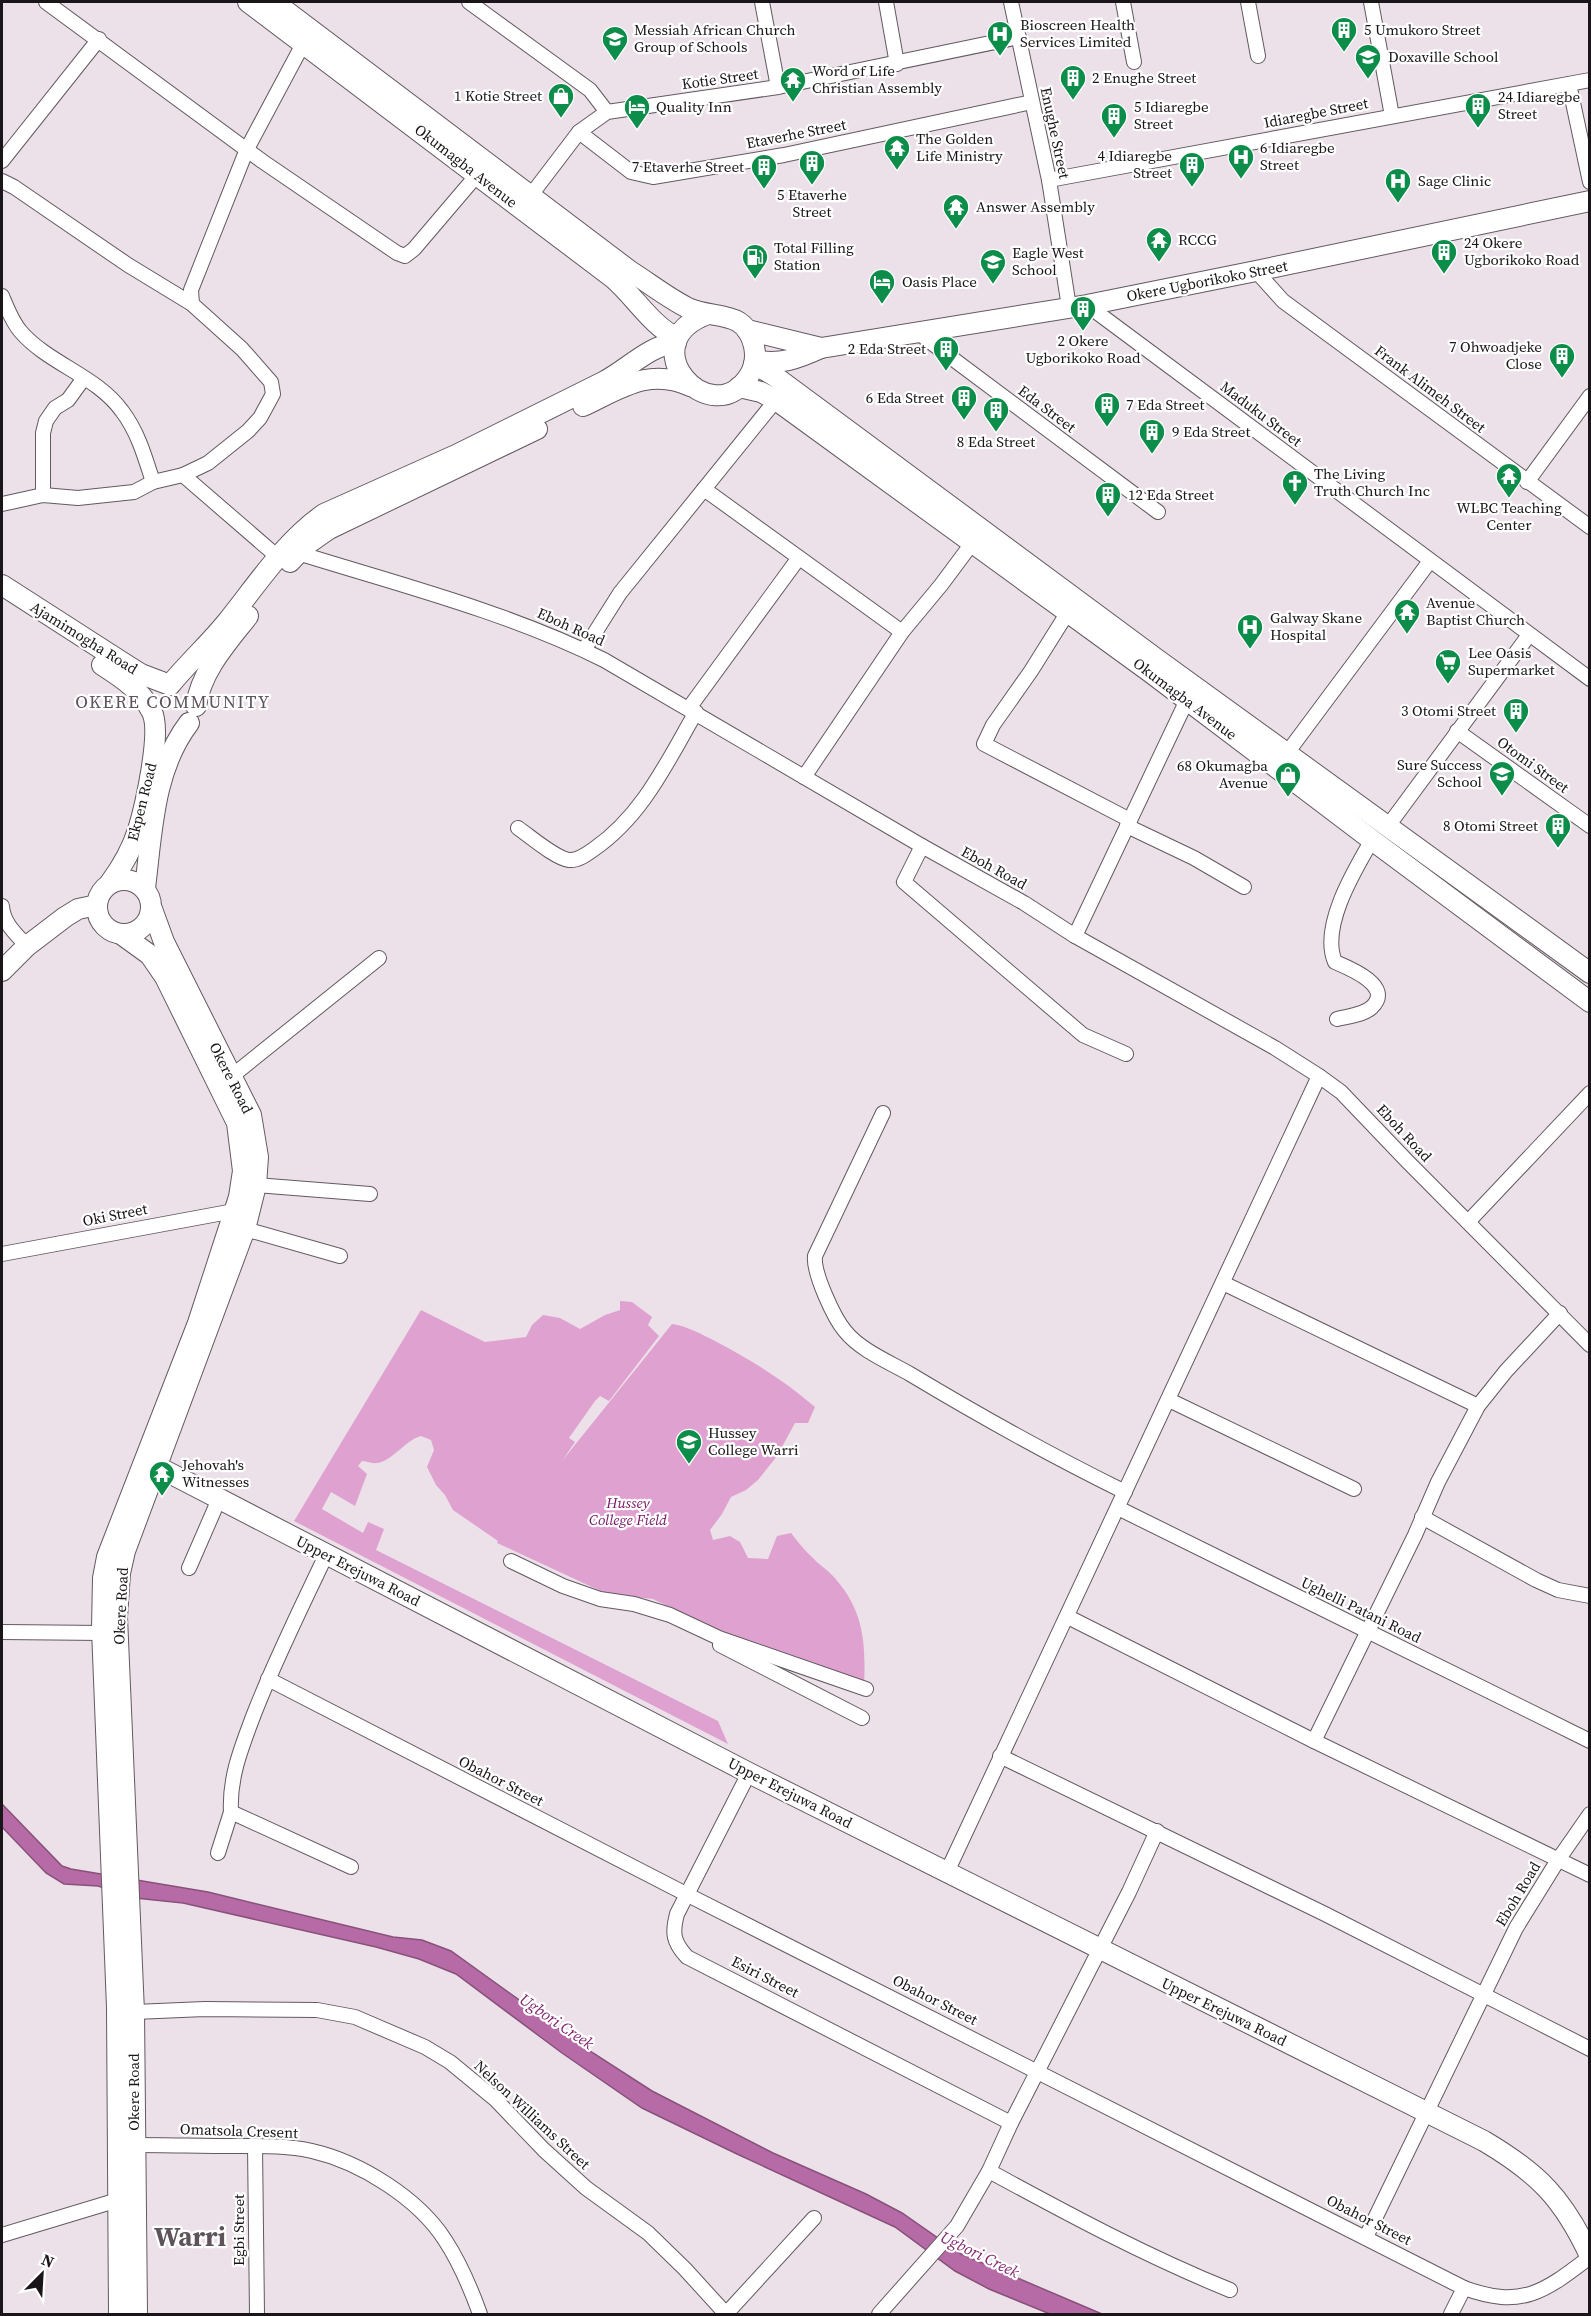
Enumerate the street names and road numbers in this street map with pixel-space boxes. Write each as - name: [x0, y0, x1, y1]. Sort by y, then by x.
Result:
- street label: Kotie Street: [680, 63, 760, 94]
- street label: Enughe Street: [1036, 85, 1075, 181]
- street label: Idiaregbe Street: [1262, 92, 1370, 133]
- street label: Etaverhe Street: [744, 114, 848, 153]
- street label: Okumagba Avenue: [411, 119, 522, 213]
- street label: Okere Ugborikoko Street: [1125, 255, 1289, 306]
- street label: Frank Alimeh Street: [1370, 340, 1490, 437]
- street label: Maduku Street: [1216, 376, 1307, 451]
- street label: Eda Street: [1014, 380, 1081, 437]
- street label: Ajamimogha Road: [27, 596, 142, 679]
- street label: Eboh Road: [534, 602, 609, 651]
- street label: Okumagba Avenue: [1129, 653, 1242, 745]
- street label: Otomi Street: [1493, 731, 1574, 798]
- street label: Ekpen Road: [122, 760, 162, 843]
- street label: Eboh Road: [958, 841, 1031, 895]
- street label: Okere Road: [204, 1038, 259, 1117]
- street label: Eboh Road: [1372, 1099, 1437, 1167]
- street label: Oki Street: [81, 1198, 149, 1231]
- street label: Upper Erejuwa Road: [292, 1530, 424, 1611]
- street label: Okere Road: [108, 1566, 133, 1645]
- street label: Ughelli Patani Road: [1298, 1571, 1425, 1648]
- street label: Obahor Street: [455, 1750, 547, 1811]
- street label: Upper Erejuwa Road: [724, 1752, 856, 1833]
- street label: Eboh Road: [1490, 1857, 1545, 1930]
- street label: Esiri Street: [728, 1951, 803, 2003]
- street label: Obahor Street: [889, 1969, 981, 2030]
- street label: Upper Erejuwa Road: [1158, 1972, 1291, 2051]
- street label: Okere Road: [123, 2053, 144, 2131]
- street label: Nelson Williams Street: [470, 2055, 595, 2174]
- street label: Omatsola Cresent: [180, 2118, 298, 2143]
- street label: Obahor Street: [1323, 2189, 1415, 2250]
- street label: Egbi Street: [228, 2194, 249, 2266]

